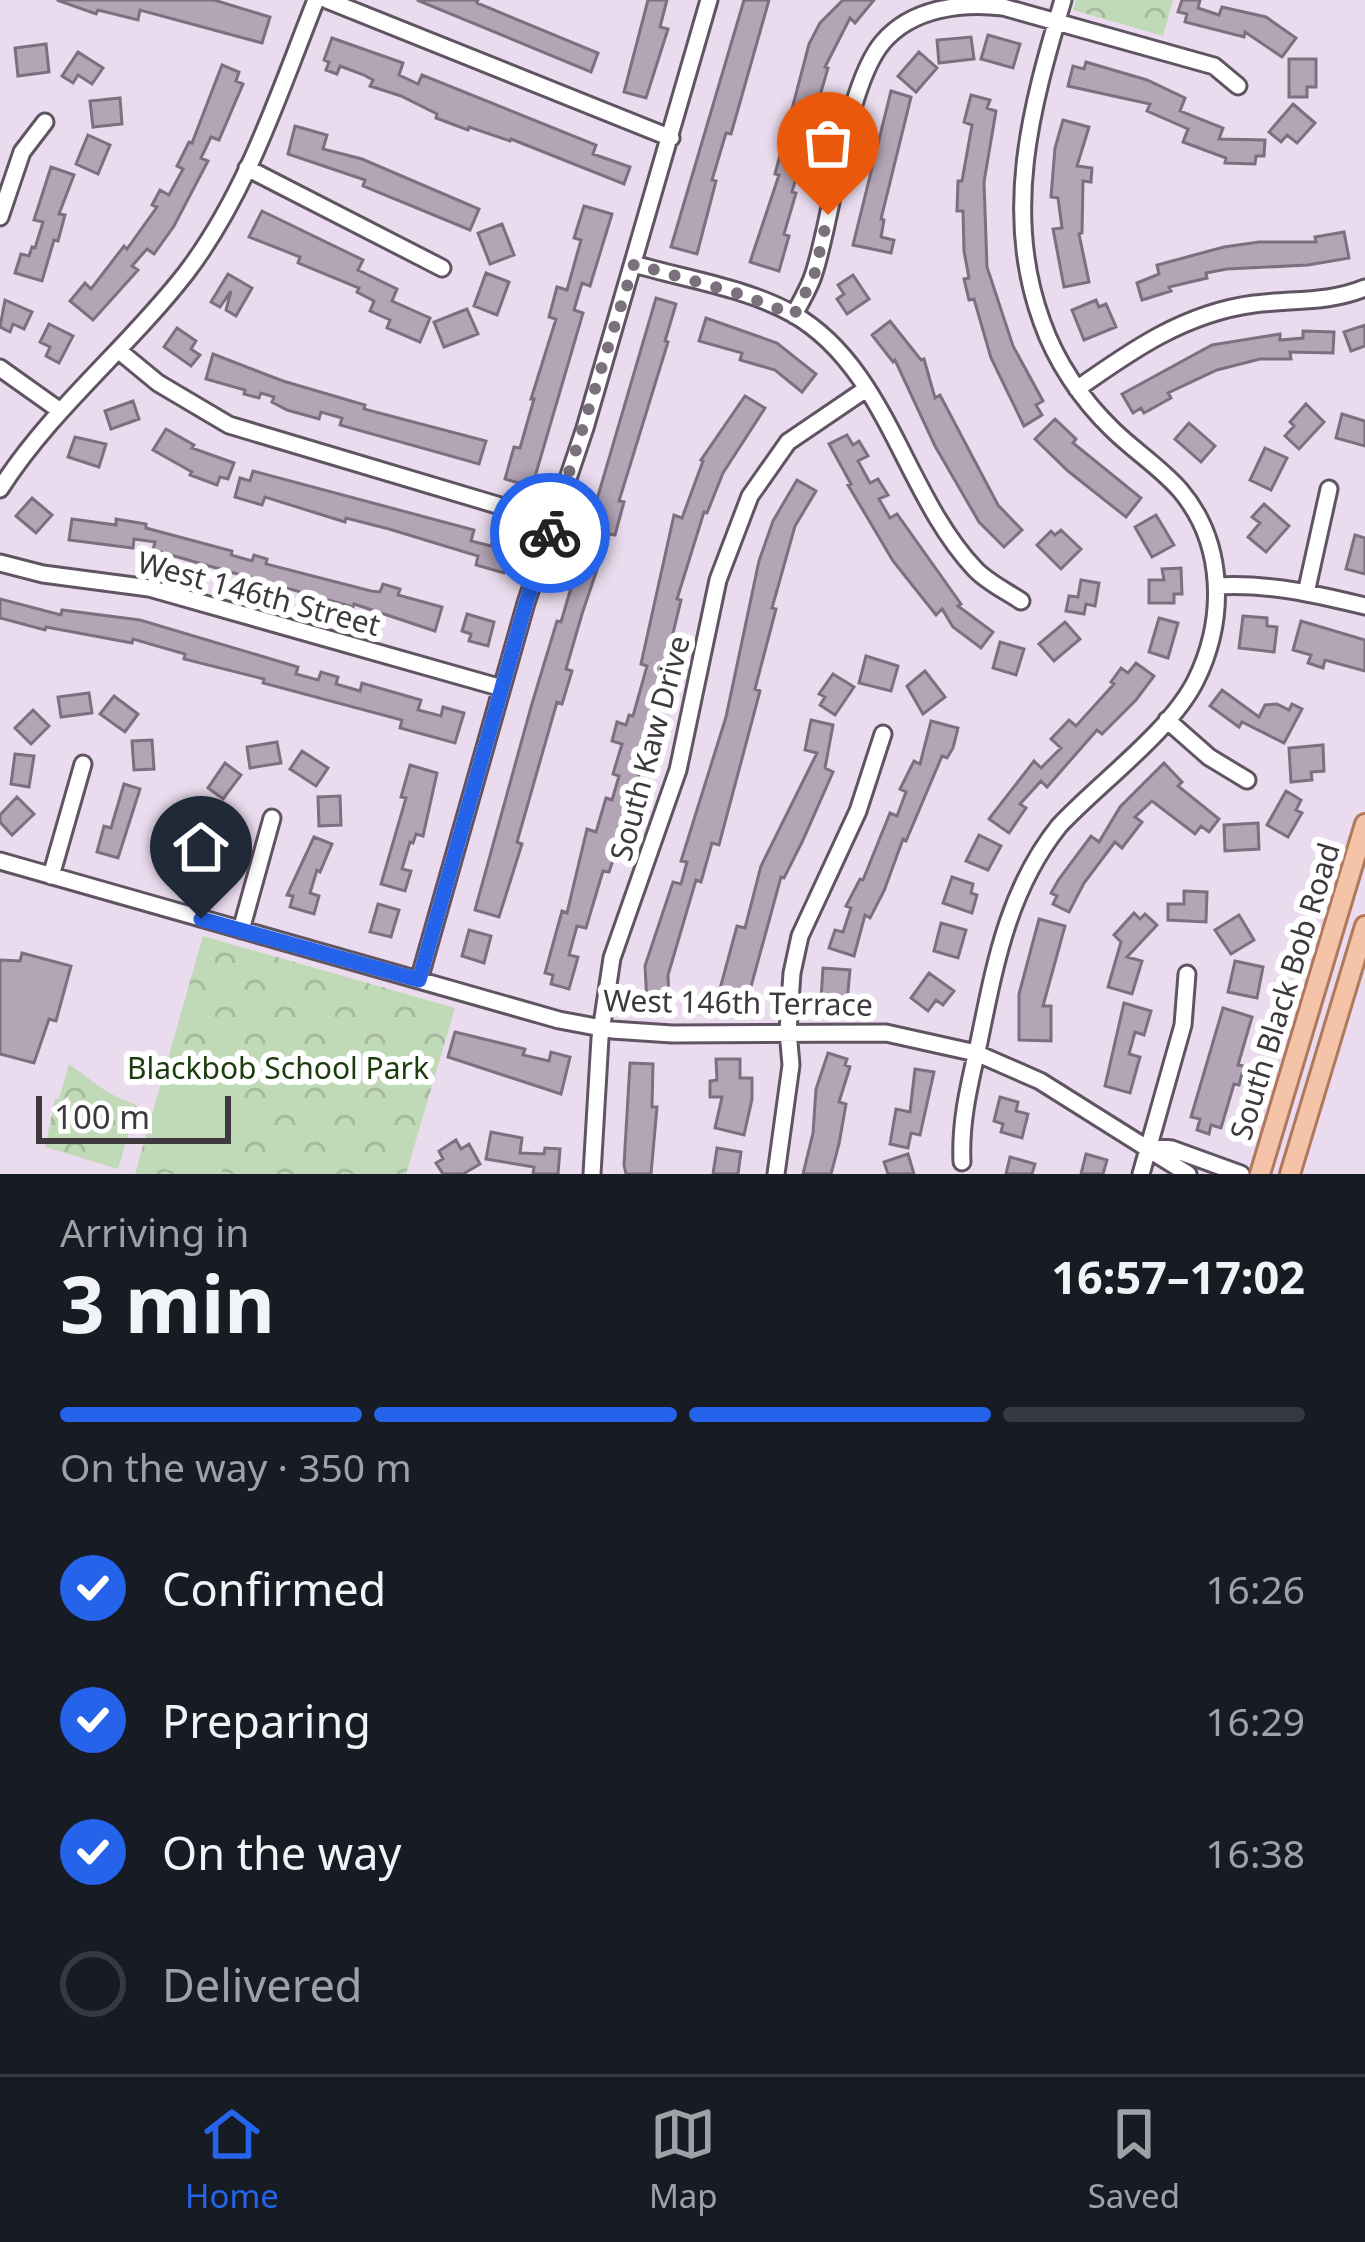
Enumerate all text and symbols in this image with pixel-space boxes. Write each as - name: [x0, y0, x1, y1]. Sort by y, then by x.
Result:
- pin: [777, 92, 879, 215]
- icon: bag: [795, 110, 861, 176]
- courier: [490, 473, 610, 593]
- icon: bike: [517, 500, 583, 566]
- street label: West 146th Street: [133, 541, 385, 645]
- street label: South Kaw Drive: [599, 631, 699, 865]
- pin: [150, 796, 252, 919]
- icon: home: [168, 814, 234, 880]
- street label: South Black Bob Road: [1219, 837, 1349, 1145]
- street label: West 146th Terrace: [603, 979, 873, 1025]
- park label: Blackbob School Park: [127, 1047, 429, 1088]
- scale bar: [36, 1090, 231, 1143]
- text: 100 m: [54, 1094, 150, 1139]
- text: Arriving in: [60, 1205, 249, 1258]
- text: 16:57–17:02: [1051, 1246, 1305, 1307]
- text: 3 min: [60, 1250, 275, 1356]
- text: On the way · 350 m: [60, 1440, 412, 1493]
- icon: check: [60, 1555, 126, 1621]
- text: Confirmed: [162, 1558, 386, 1619]
- text: 16:26: [1205, 1562, 1305, 1615]
- icon: check: [60, 1687, 126, 1753]
- text: Preparing: [162, 1690, 371, 1751]
- text: 16:29: [1205, 1694, 1305, 1747]
- icon: check: [60, 1819, 126, 1885]
- text: On the way: [162, 1822, 401, 1883]
- text: 16:38: [1205, 1826, 1305, 1879]
- text: Delivered: [162, 1954, 362, 2015]
- tab: Home: [185, 2101, 279, 2218]
- tab: Map: [649, 2101, 718, 2218]
- tab: Saved: [1088, 2101, 1180, 2218]

